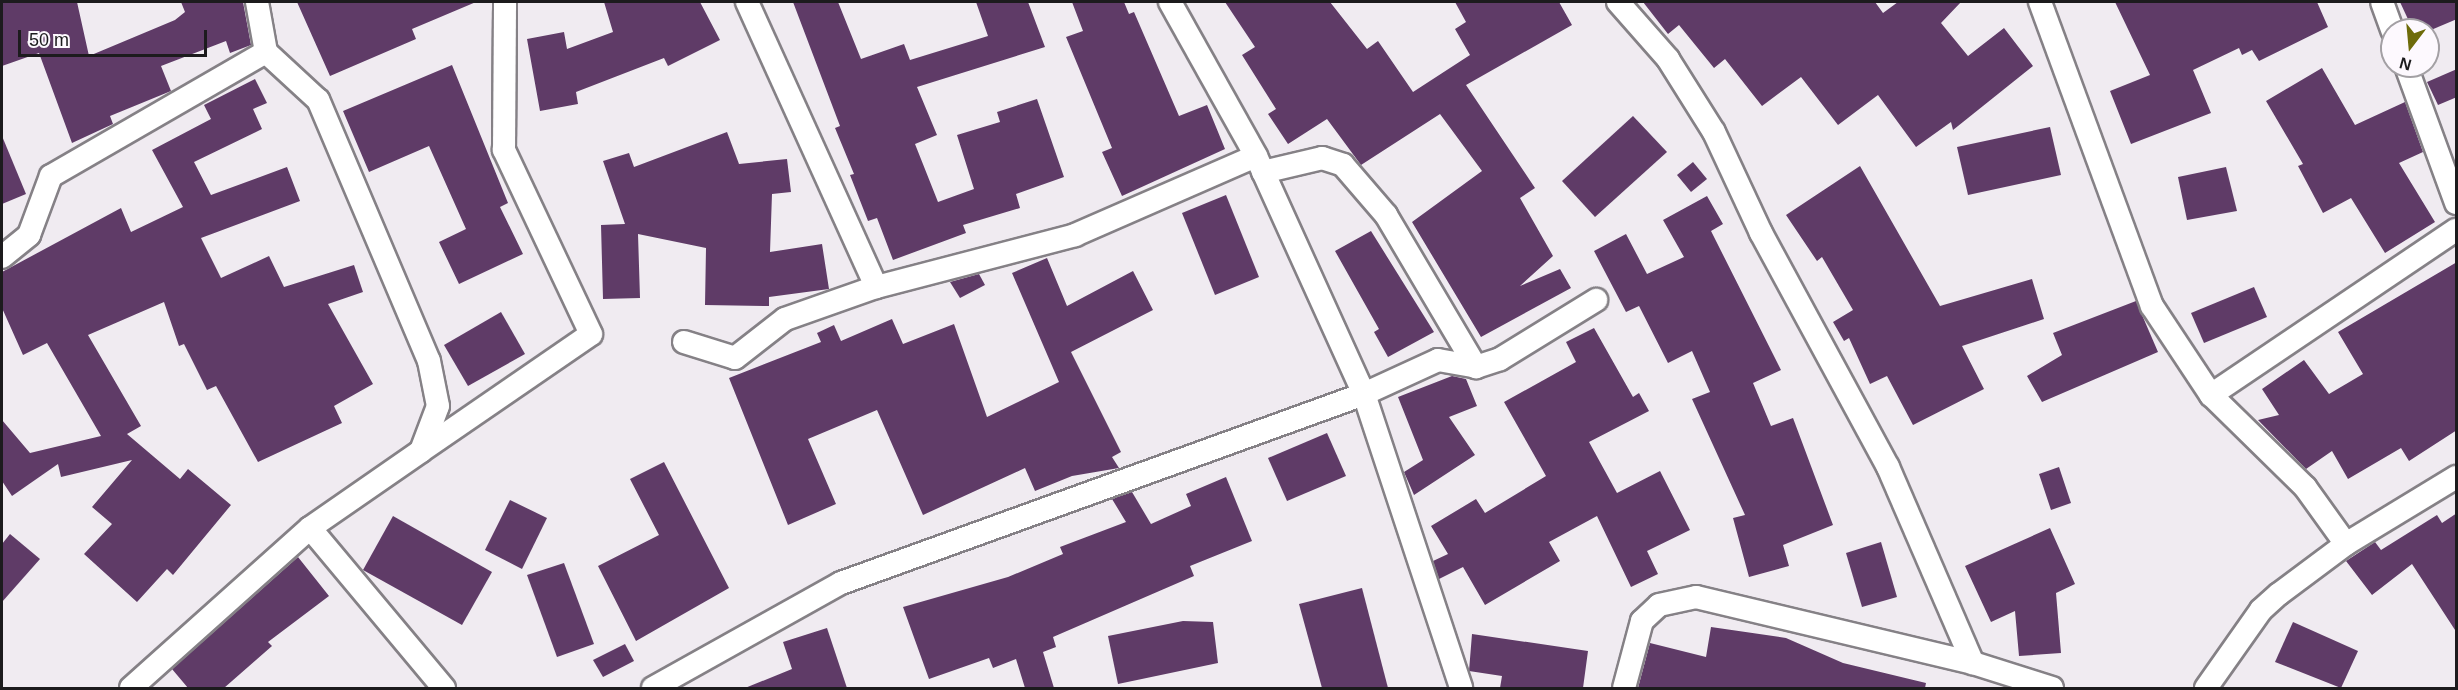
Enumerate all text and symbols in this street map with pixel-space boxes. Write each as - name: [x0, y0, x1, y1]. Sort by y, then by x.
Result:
- scale bar: [21, 18, 210, 56]
- north arrow: [2380, 18, 2440, 78]
- text: 50 m: [29, 30, 69, 50]
- text: N: [2398, 54, 2413, 74]

